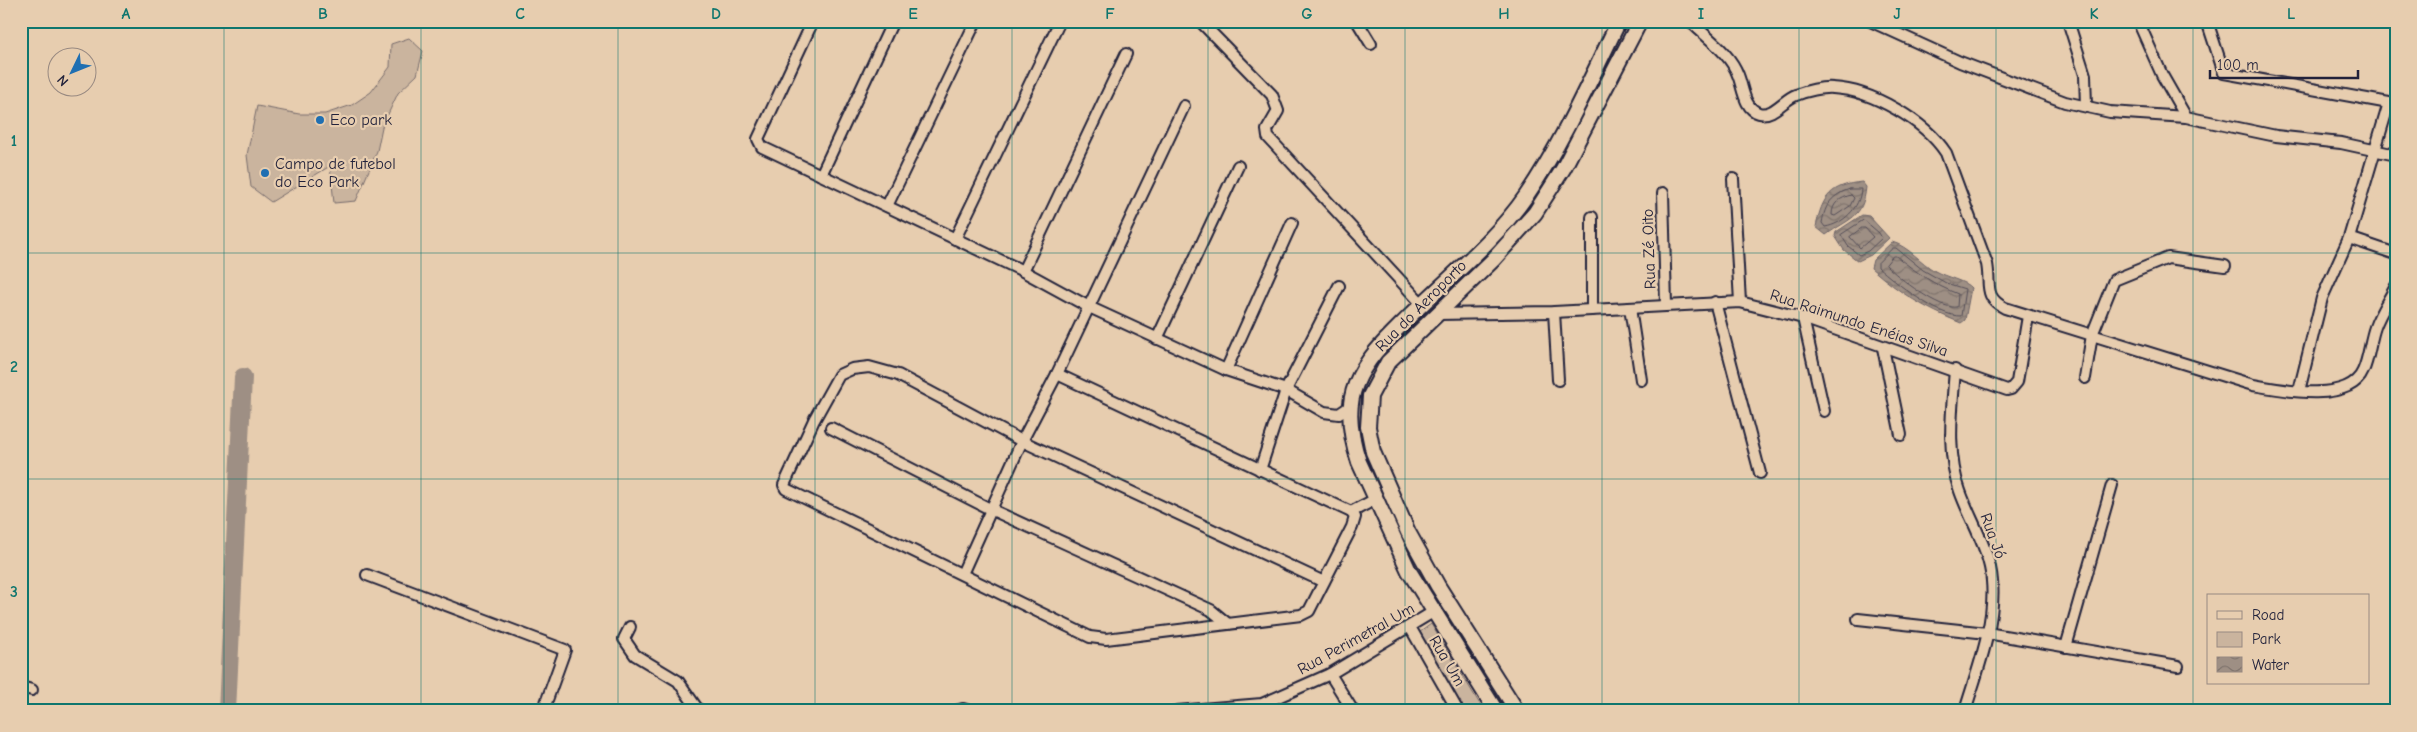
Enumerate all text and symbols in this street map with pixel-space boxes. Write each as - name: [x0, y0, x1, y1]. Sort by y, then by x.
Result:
- text: A: [122, 5, 131, 23]
- text: B: [318, 5, 328, 23]
- text: C: [515, 5, 525, 23]
- text: D: [711, 5, 721, 23]
- text: E: [908, 5, 918, 23]
- text: F: [1105, 5, 1115, 23]
- text: G: [1301, 5, 1313, 23]
- text: H: [1498, 5, 1510, 23]
- text: I: [1698, 5, 1704, 23]
- text: J: [1893, 5, 1901, 23]
- text: K: [2089, 5, 2099, 23]
- text: L: [2287, 5, 2295, 23]
- north arrow: [48, 48, 98, 98]
- scale bar: [2210, 48, 2357, 80]
- text: 100 m: [2217, 56, 2259, 74]
- text: N: [54, 71, 72, 90]
- place label: Eco park: [330, 111, 392, 129]
- marker: Eco park: [314, 114, 326, 126]
- text: 1: [11, 132, 17, 150]
- place label: Campo de futebol do Eco Park: [275, 155, 396, 191]
- marker: Campo de futebol do Eco Park: [259, 167, 271, 179]
- street label: Rua Zé Oito: [1639, 208, 1659, 290]
- street label: Rua do Aeroporto: [1372, 257, 1470, 355]
- street label: Rua Raimundo Enéias Silva: [1768, 286, 1950, 360]
- text: 2: [10, 358, 18, 376]
- street label: Rua Jó: [1976, 511, 2010, 561]
- text: 3: [10, 583, 18, 601]
- legend: [2207, 594, 2370, 684]
- street label: Rua Perimetral Um: [1294, 599, 1418, 679]
- text: Road: [2252, 606, 2284, 624]
- text: Park: [2252, 630, 2281, 648]
- street label: Rua Um: [1425, 632, 1469, 690]
- text: Water: [2252, 656, 2289, 674]

